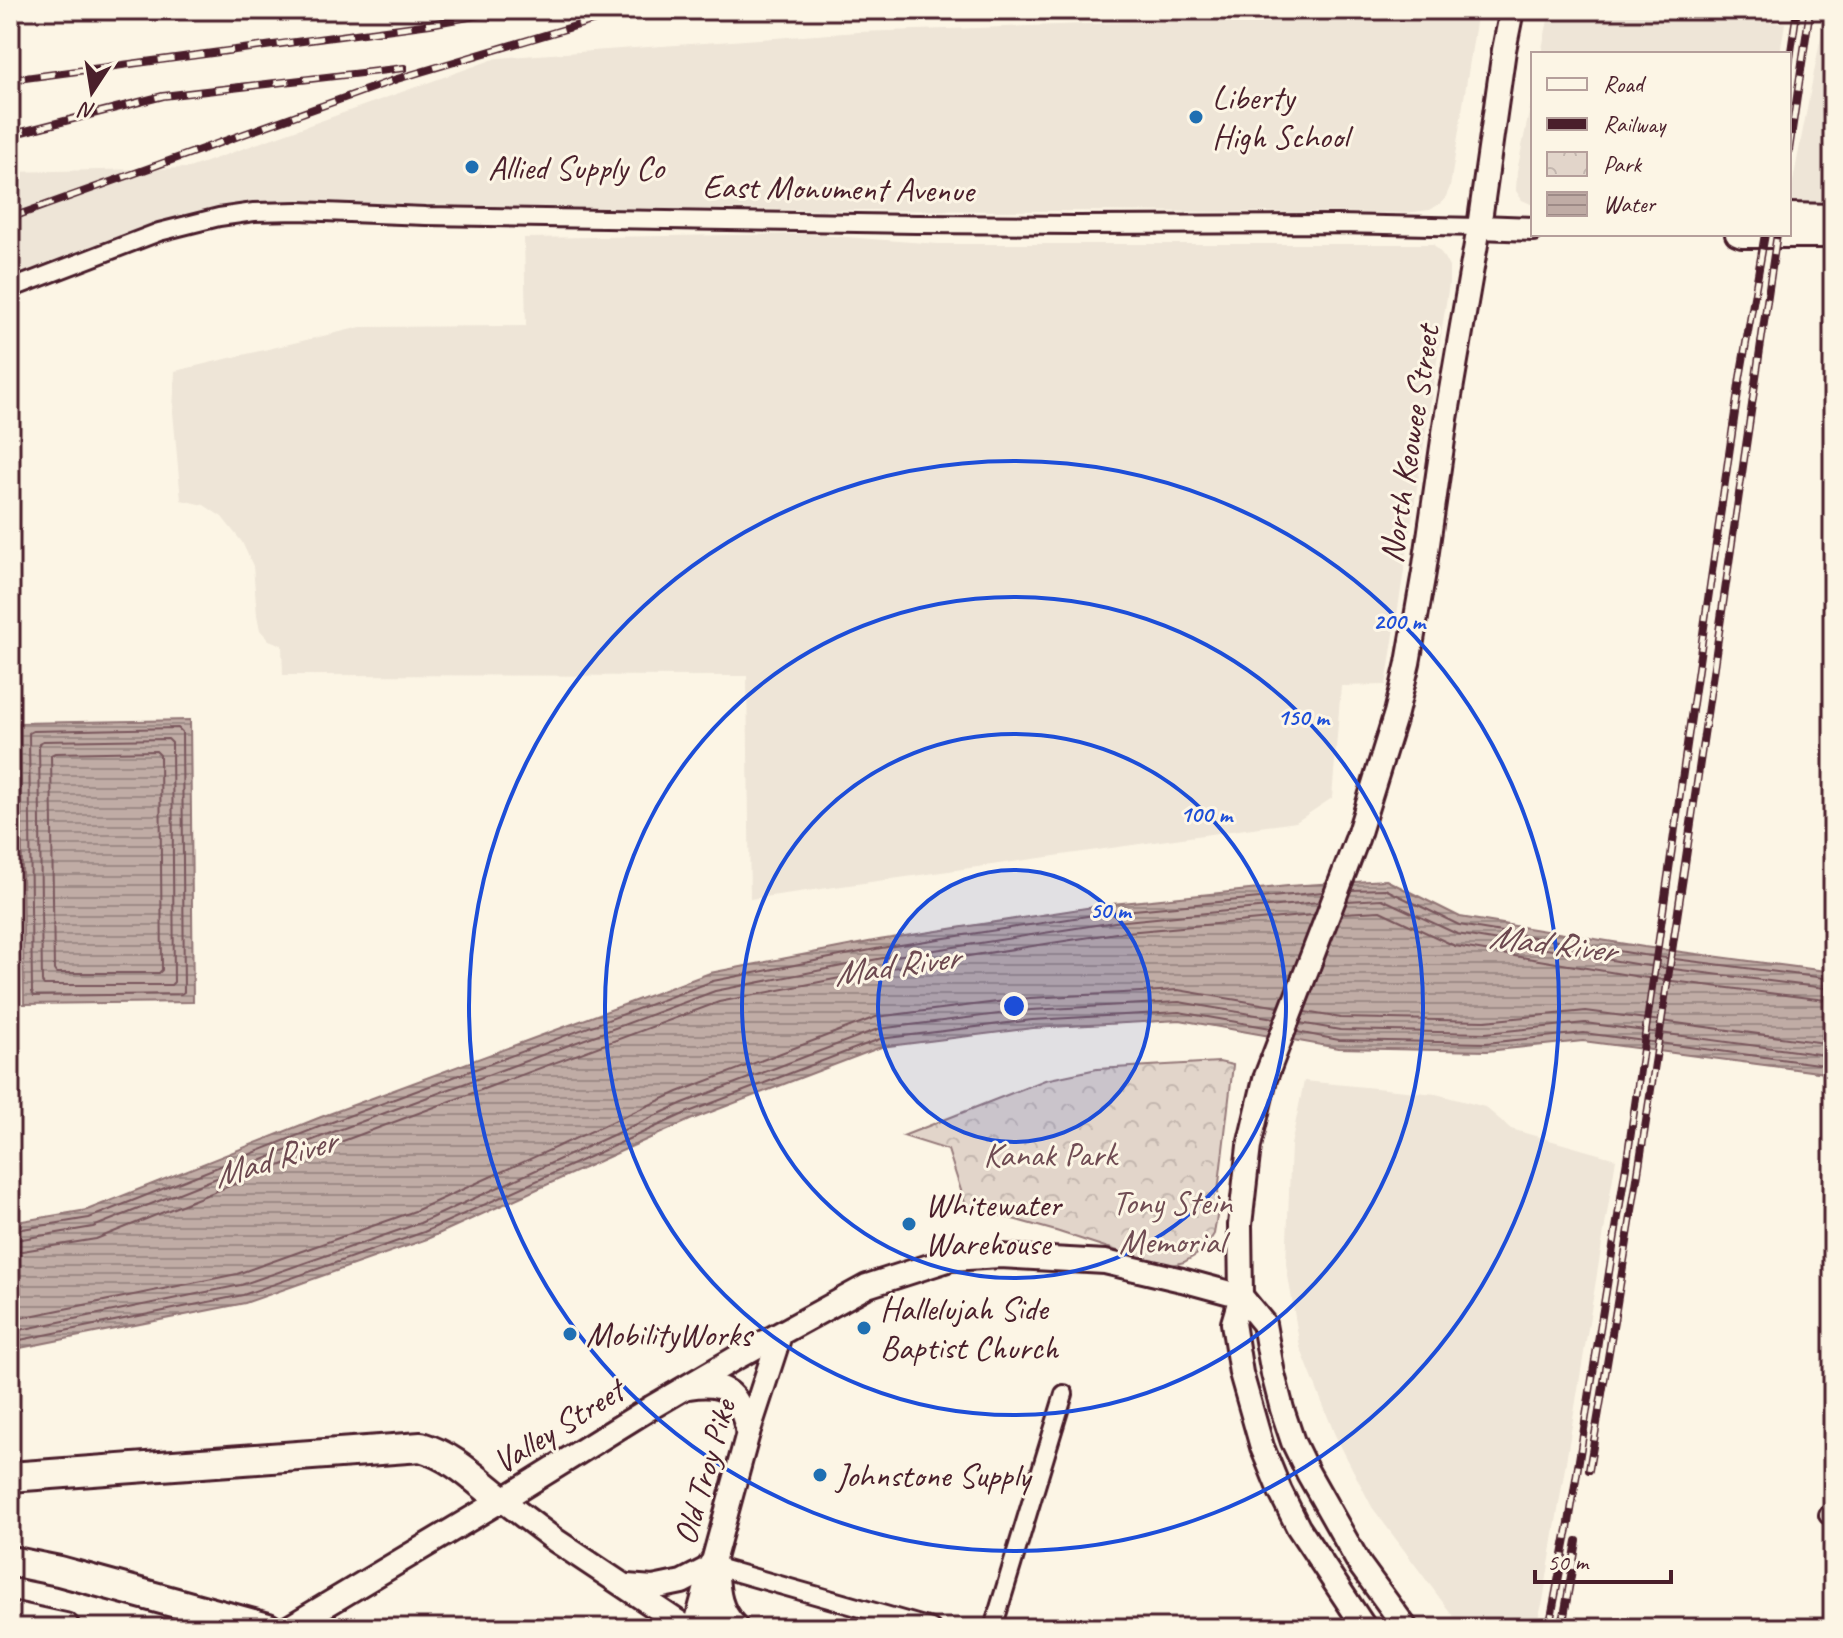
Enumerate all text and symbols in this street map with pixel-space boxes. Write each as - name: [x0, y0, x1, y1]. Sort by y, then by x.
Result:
- north arrow: [52, 52, 132, 132]
- legend: [1531, 52, 1791, 236]
- text: Road: [1603, 69, 1647, 99]
- place label: Liberty High School: [1212, 76, 1355, 158]
- text: N: [75, 95, 98, 126]
- marker: Liberty High School: [1187, 108, 1205, 126]
- text: Railway: [1603, 109, 1667, 139]
- place label: Allied Supply Co: [488, 146, 666, 189]
- text: Park: [1603, 149, 1643, 179]
- marker: Allied Supply Co: [463, 158, 481, 176]
- street label: East Monument Avenue: [702, 164, 977, 212]
- text: Water: [1603, 189, 1658, 219]
- street label: North Keowee Street: [1369, 319, 1450, 566]
- text: 200 m: [1373, 606, 1427, 636]
- text: 150 m: [1277, 702, 1331, 732]
- text: 100 m: [1180, 799, 1234, 829]
- text: 50 m: [1090, 895, 1133, 925]
- water label: Mad River: [1487, 913, 1623, 974]
- water label: Mad River: [831, 933, 967, 997]
- centre of rings: [1000, 992, 1028, 1020]
- water label: Mad River: [207, 1116, 347, 1198]
- park label: Kanak Park: [984, 1133, 1119, 1176]
- park label: Tony Stein Memorial: [1112, 1181, 1234, 1263]
- place label: Whitewater Warehouse: [925, 1183, 1064, 1265]
- marker: Whitewater Warehouse: [900, 1215, 918, 1233]
- place label: Hallelujah Side Baptist Church: [880, 1287, 1059, 1369]
- place label: MobilityWorks: [586, 1313, 755, 1356]
- marker: Hallelujah Side Baptist Church: [855, 1319, 873, 1337]
- marker: MobilityWorks: [561, 1325, 579, 1343]
- street label: Valley Street: [485, 1367, 635, 1483]
- street label: Old Troy Pike: [663, 1393, 746, 1549]
- place label: Johnstone Supply: [834, 1454, 1033, 1497]
- marker: Johnstone Supply: [811, 1466, 829, 1484]
- scale bar: [1535, 1534, 1671, 1584]
- text: 50 m: [1547, 1547, 1590, 1577]

